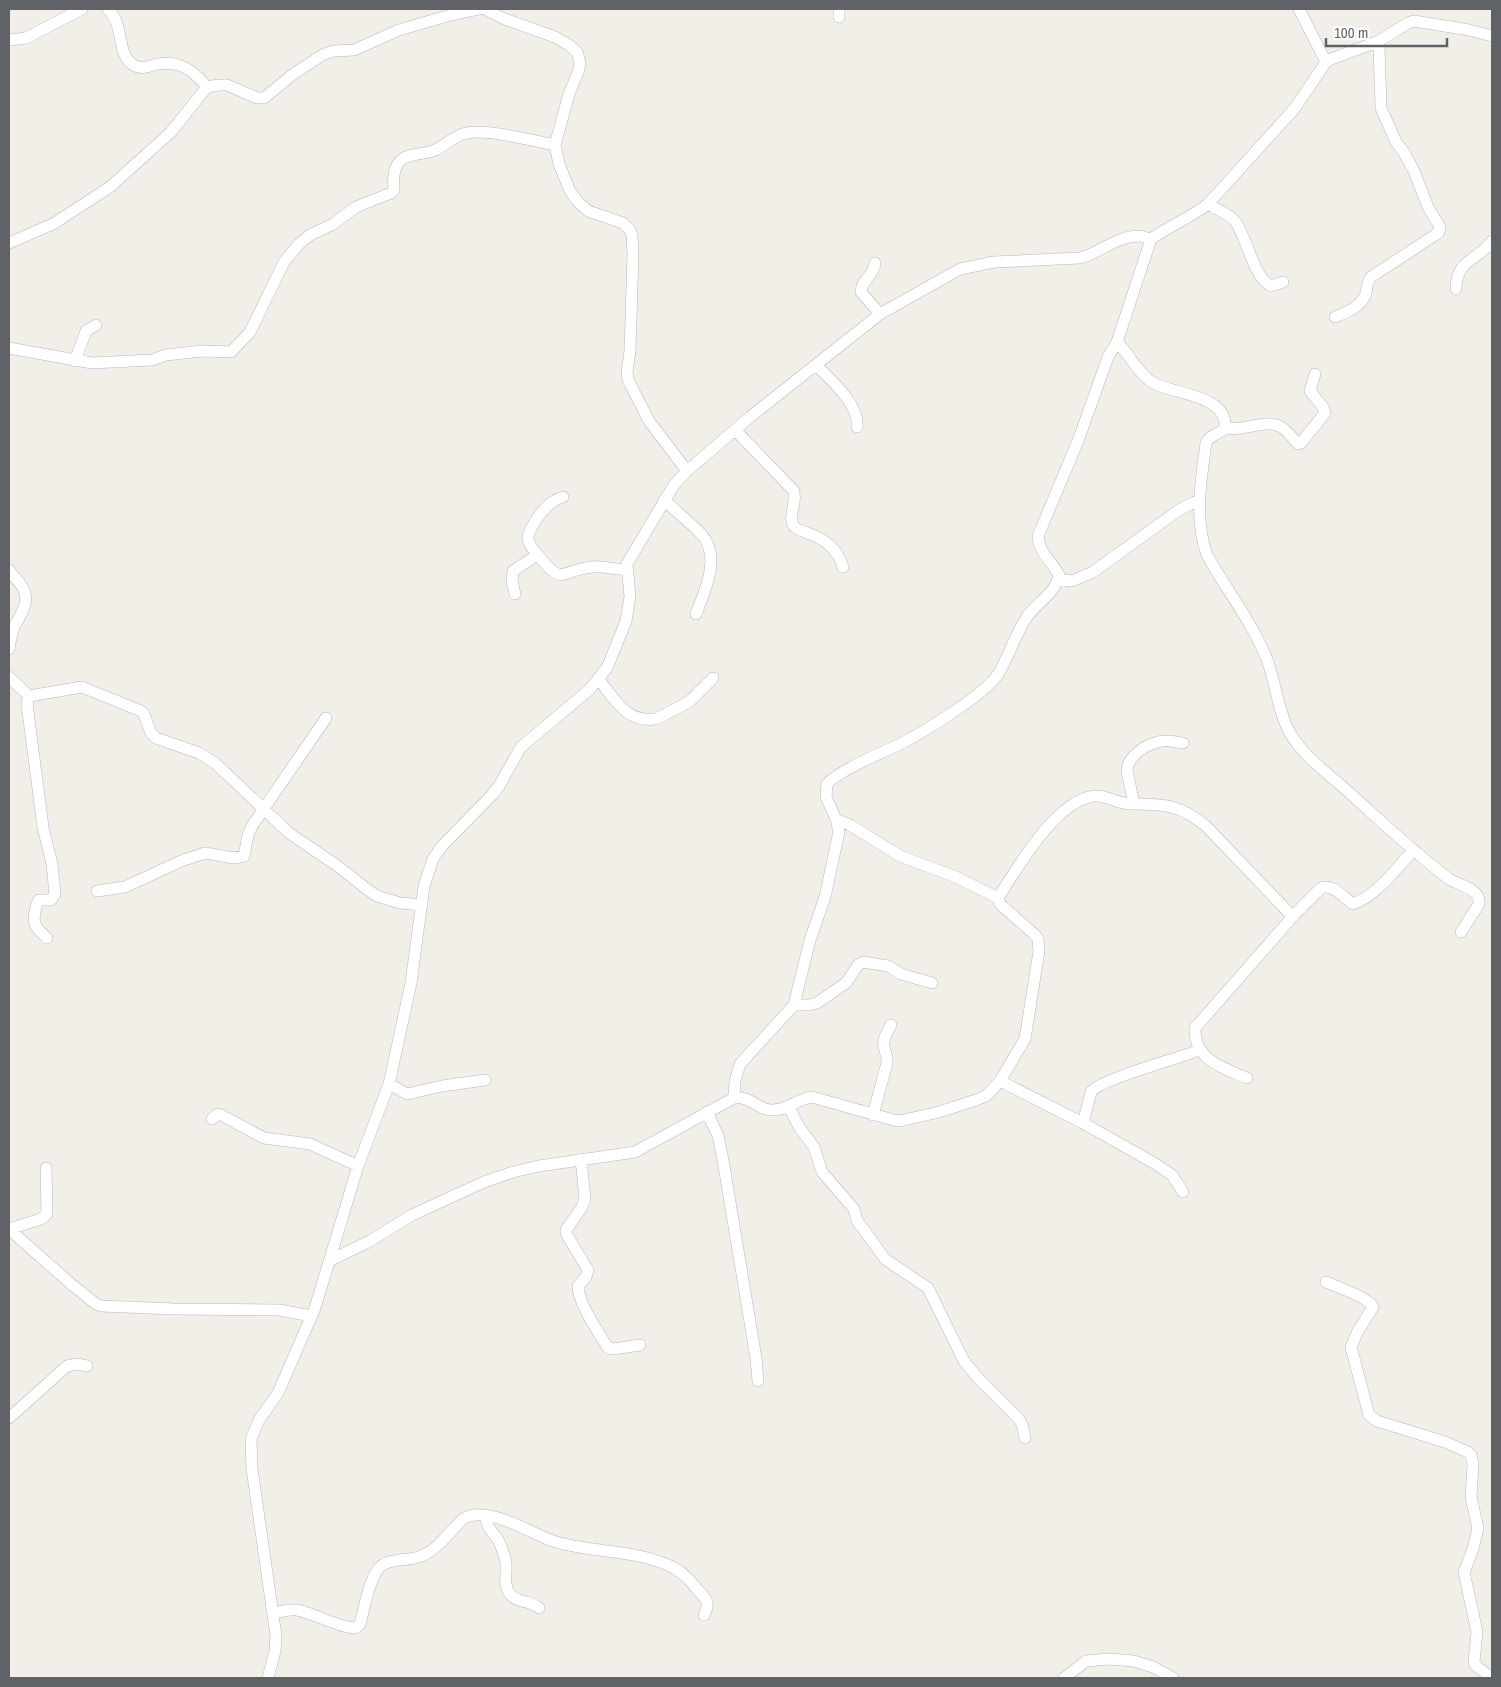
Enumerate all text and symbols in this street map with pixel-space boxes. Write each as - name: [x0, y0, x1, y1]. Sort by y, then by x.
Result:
- scale bar: [1326, 15, 1447, 47]
- text: 100 m: [1334, 22, 1368, 43]

